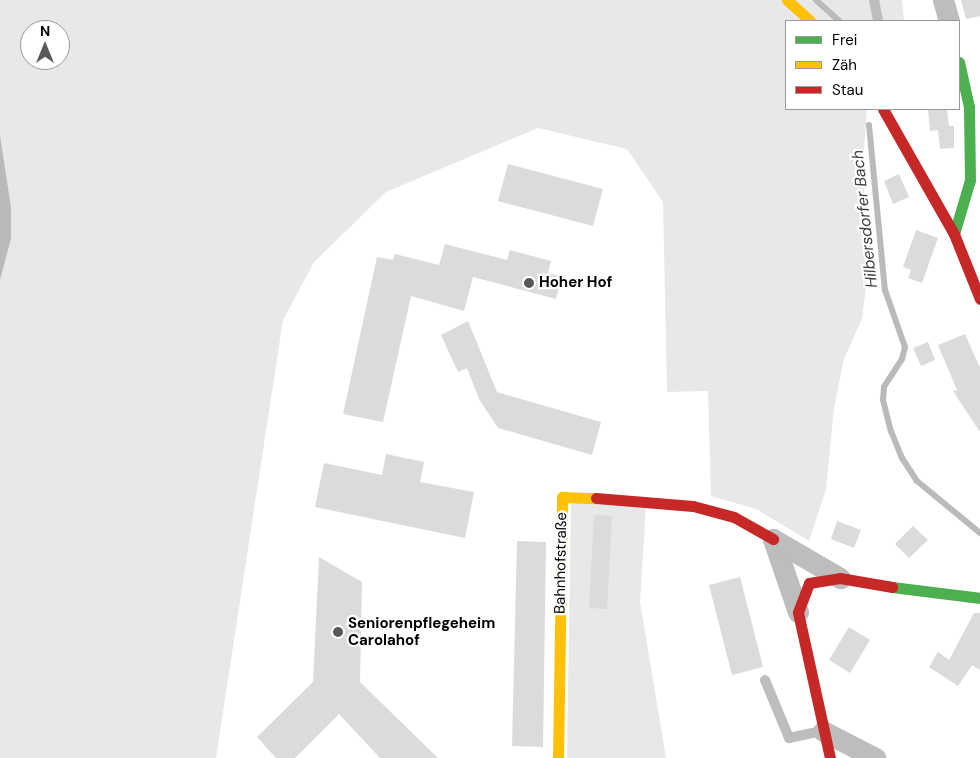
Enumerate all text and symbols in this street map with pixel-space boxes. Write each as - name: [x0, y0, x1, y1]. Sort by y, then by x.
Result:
- north arrow: [20, 20, 70, 70]
- legend: [785, 20, 960, 110]
- text: N: [40, 22, 50, 40]
- text: Frei: [832, 30, 857, 50]
- text: Zäh: [832, 55, 857, 75]
- text: Stau: [832, 80, 863, 100]
- water label: Hilbersdorfer Bach: [848, 149, 882, 289]
- place label: Hoher Hof: [539, 274, 612, 292]
- marker: Hoher Hof: [523, 277, 535, 289]
- street label: Bahnhofstraße: [551, 512, 571, 614]
- place label: Seniorenpflegeheim Carolahof: [348, 614, 495, 649]
- marker: Seniorenpflegeheim Carolahof: [332, 626, 344, 638]

